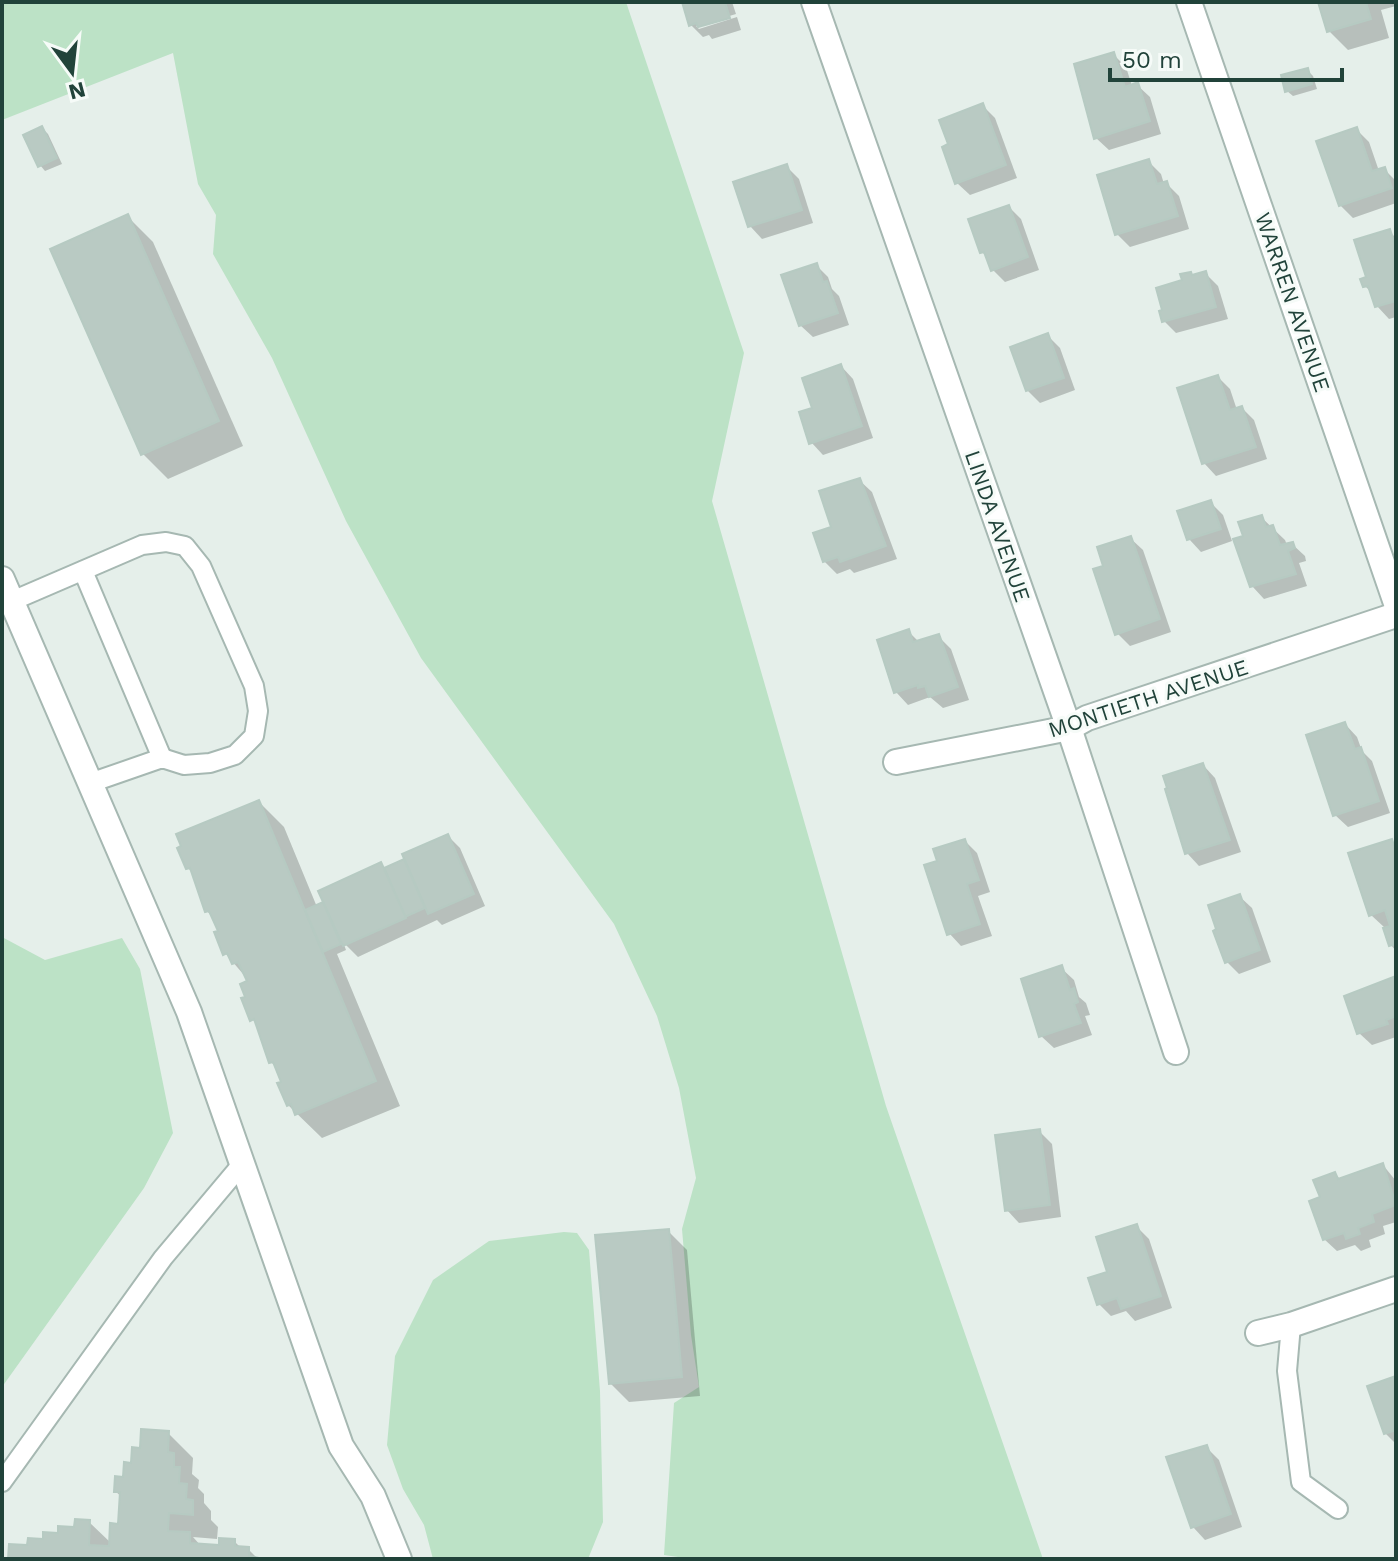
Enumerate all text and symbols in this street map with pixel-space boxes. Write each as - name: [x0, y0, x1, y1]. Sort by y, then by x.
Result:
- north arrow: [32, 32, 112, 112]
- scale bar: [1110, 32, 1342, 82]
- text: 50 m: [1122, 46, 1182, 74]
- text: N: [66, 77, 88, 105]
- street label: WARREN AVENUE: [1250, 209, 1335, 395]
- street label: LINDA AVENUE: [960, 447, 1035, 605]
- street label: MONTIETH AVENUE: [1045, 654, 1251, 743]

